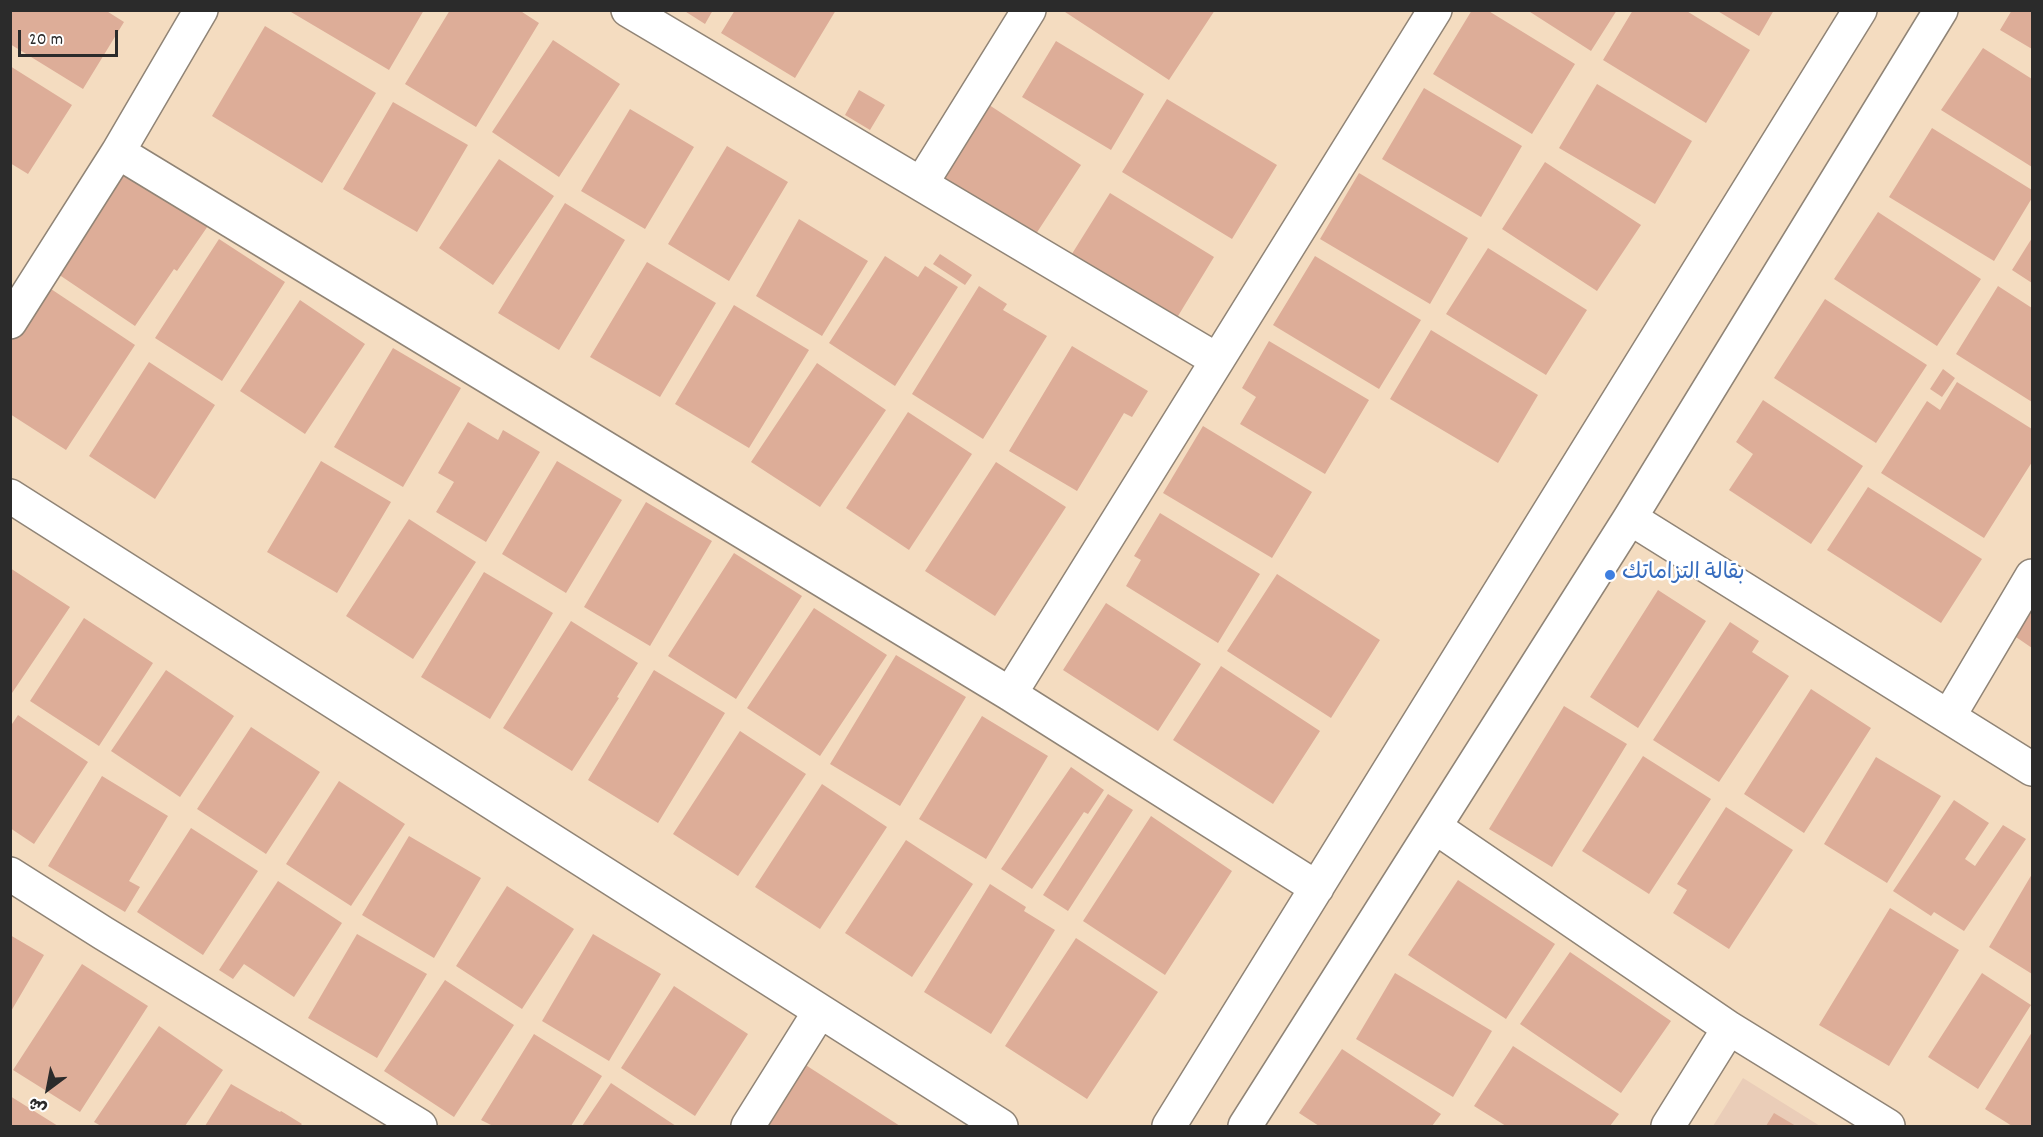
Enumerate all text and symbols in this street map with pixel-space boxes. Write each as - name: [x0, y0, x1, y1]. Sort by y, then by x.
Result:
- scale bar: [21, 18, 122, 56]
- text: 20 m: [29, 28, 63, 53]
- place label: بقالة التزاماتك: [1622, 562, 1745, 588]
- marker: بقالة التزاماتك: [1603, 568, 1617, 582]
- north arrow: [18, 1059, 78, 1119]
- text: ش: [25, 1090, 52, 1119]

